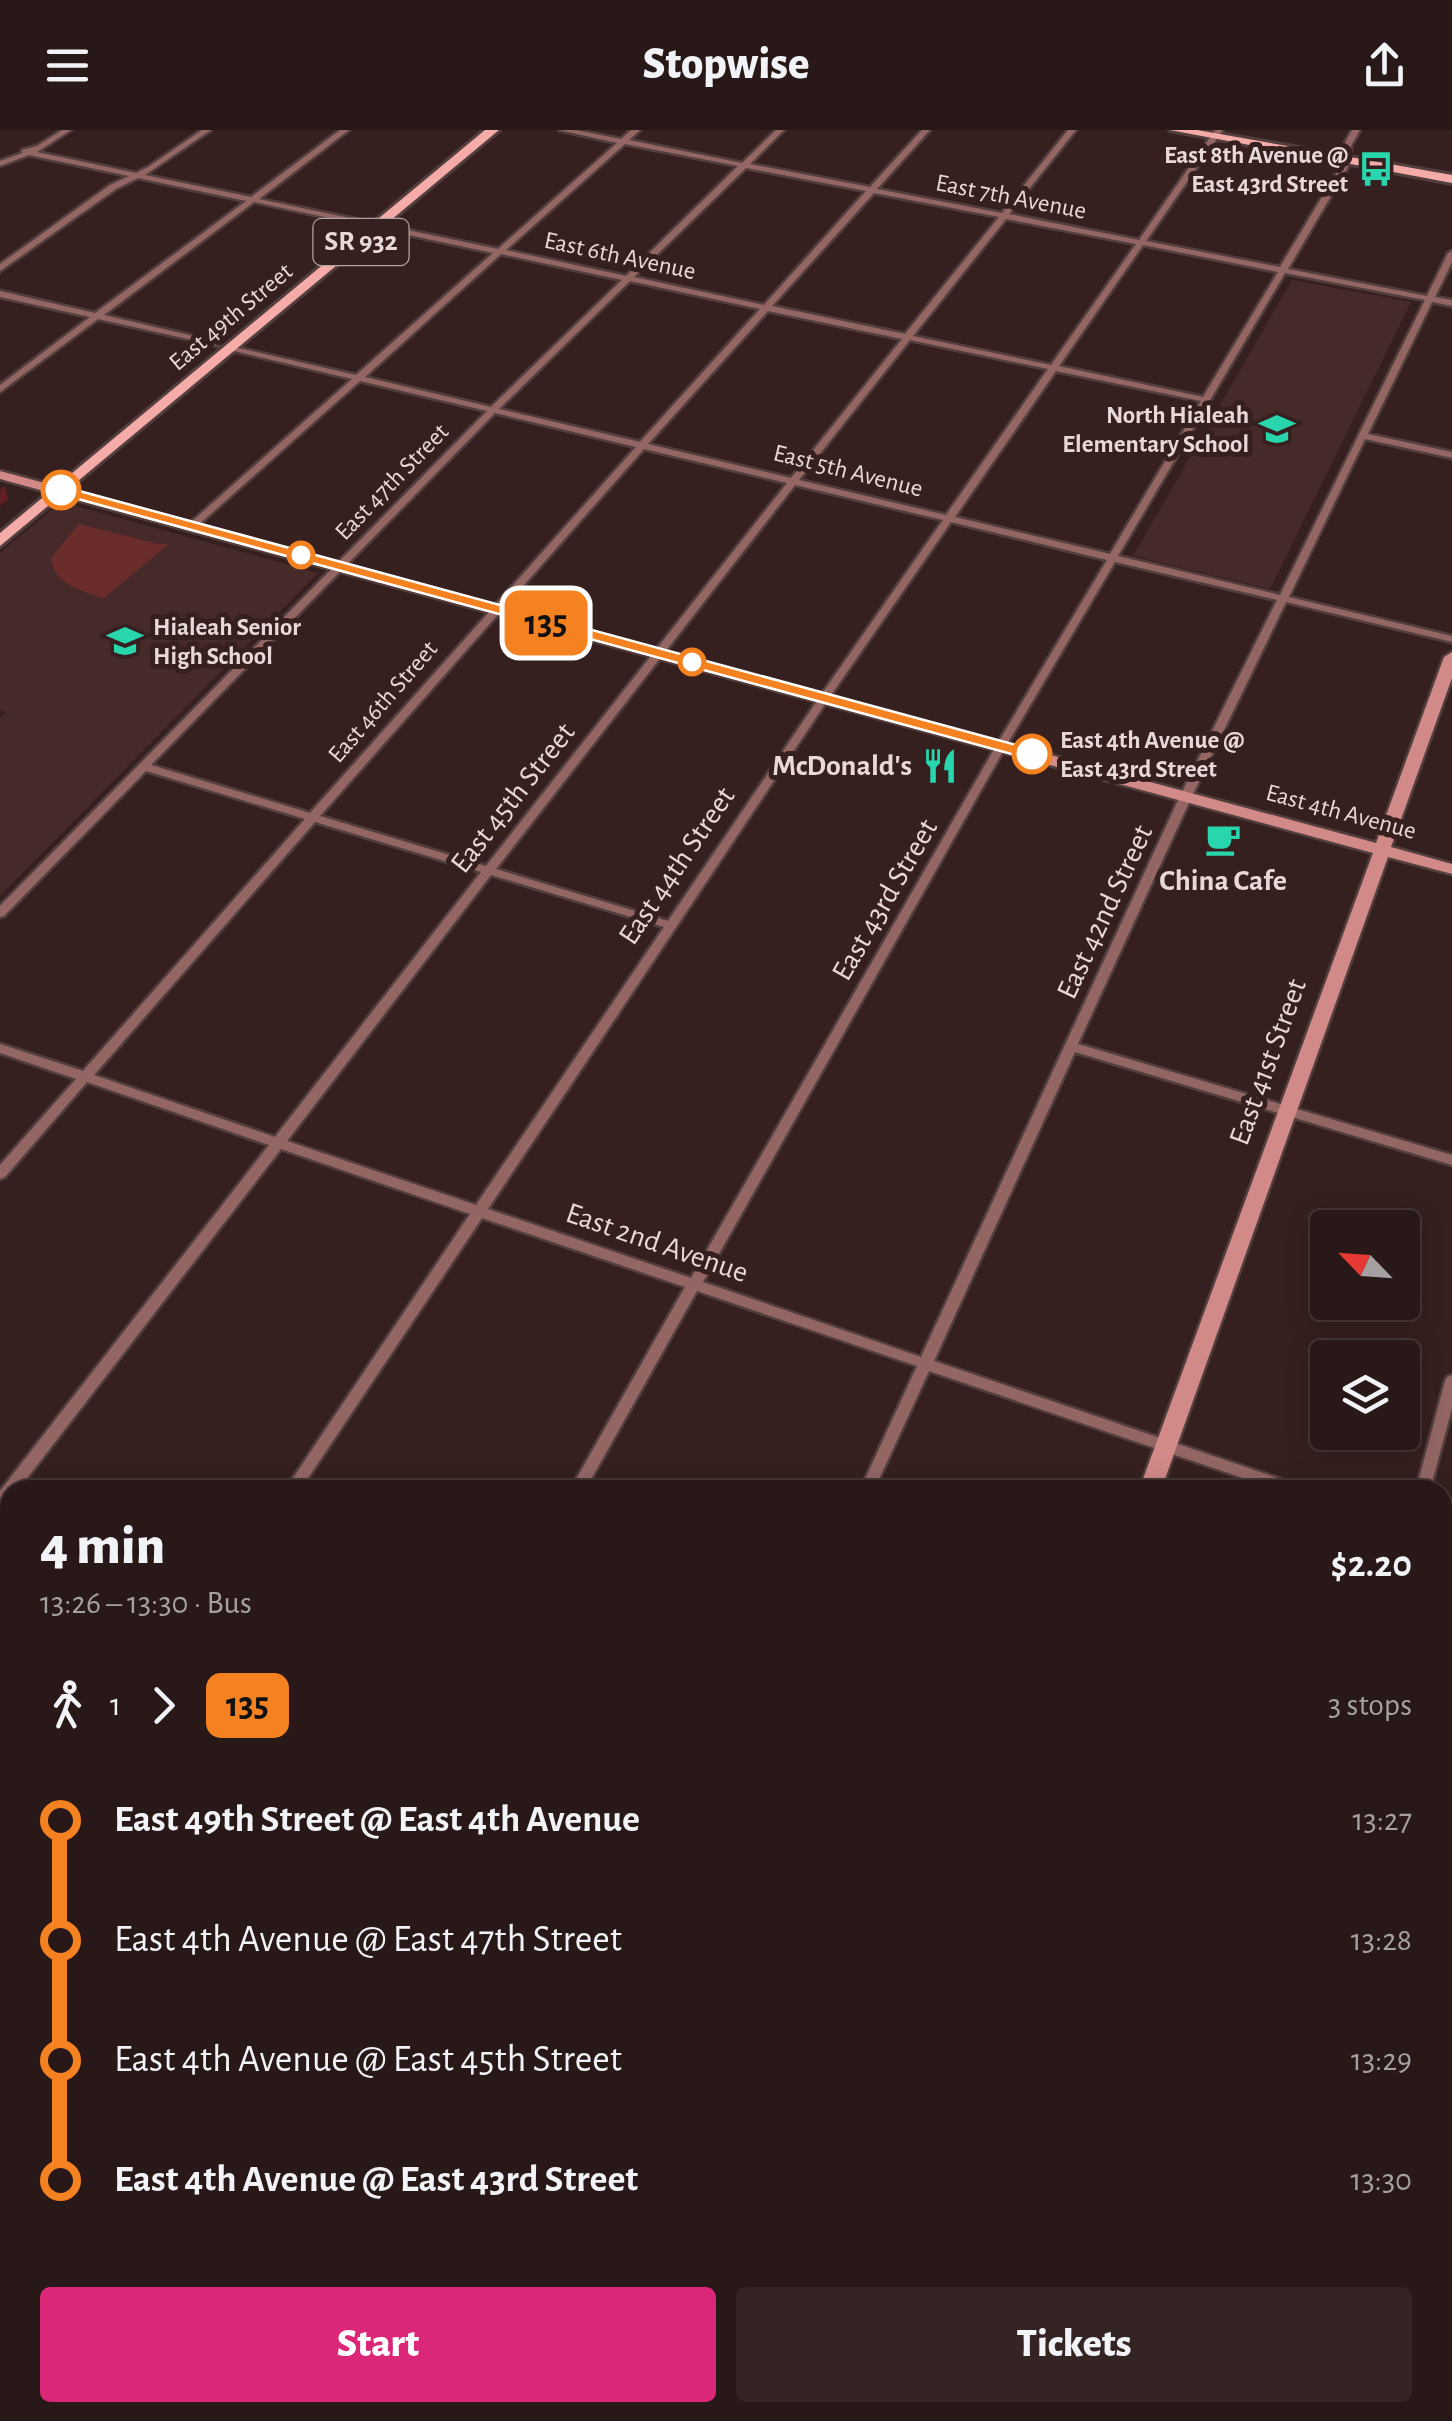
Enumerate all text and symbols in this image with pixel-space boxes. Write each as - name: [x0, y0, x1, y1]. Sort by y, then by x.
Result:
- icon: menu: [40, 38, 95, 93]
- icon: share: [1357, 38, 1412, 93]
- text: Stopwise: [643, 42, 809, 87]
- place label: East 8th Avenue @ East 43rd Street: [1164, 143, 1349, 197]
- bus stop icon: East 8th Avenue @ East 43rd Street: [1357, 150, 1395, 188]
- street label: East 7th Avenue: [934, 170, 1088, 224]
- road number: SR 932: [314, 219, 408, 265]
- street label: East 6th Avenue: [542, 228, 698, 284]
- street label: East 49th Street: [165, 259, 297, 375]
- place label: North Hialeah Elementary School: [1062, 403, 1249, 457]
- school or university icon: North Hialeah Elementary School: [1258, 410, 1296, 448]
- street label: East 47th Street: [331, 419, 453, 545]
- street label: East 5th Avenue: [771, 440, 925, 502]
- unlabelled marker: [42, 471, 80, 509]
- unlabelled marker: [288, 542, 314, 568]
- line badge: 135: [488, 590, 604, 656]
- text: 135: [525, 606, 567, 641]
- place label: Hialeah Senior High School: [153, 615, 301, 669]
- school or university icon: Hialeah Senior High School: [106, 622, 144, 660]
- street label: East 46th Street: [324, 636, 442, 768]
- unlabelled marker: [679, 649, 705, 675]
- street label: East 45th Street: [445, 717, 581, 879]
- place label: East 4th Avenue @ East 43rd Street: [1060, 728, 1244, 782]
- marker: East 4th Avenue @ East 43rd Street: [1013, 735, 1051, 773]
- restaurant icon: McDonald's: [921, 747, 959, 785]
- place label: McDonald's: [772, 751, 912, 781]
- street label: East 4th Avenue: [1263, 780, 1419, 844]
- street label: East 44th Street: [613, 781, 741, 950]
- street label: East 43rd Street: [827, 814, 943, 986]
- street label: East 42nd Street: [1052, 820, 1159, 1004]
- cafe icon: China Cafe: [1204, 820, 1242, 858]
- place label: China Cafe: [1159, 866, 1287, 896]
- street label: East 41st Street: [1224, 975, 1312, 1149]
- street label: East 2nd Avenue: [562, 1198, 752, 1288]
- north arrow: [1310, 1210, 1420, 1320]
- map controls: [1310, 1210, 1420, 1450]
- button: layers: [1310, 1340, 1420, 1450]
- text: 4 min: [40, 1519, 165, 1574]
- text: $2.20: [1331, 1546, 1412, 1584]
- text: 13:26 – 13:30 · Bus: [40, 1587, 252, 1619]
- icon: walk: [40, 1678, 95, 1733]
- icon: forward: [136, 1678, 191, 1733]
- text: 135: [226, 1688, 269, 1723]
- text: 1: [110, 1689, 121, 1721]
- text: 3 stops: [1328, 1689, 1412, 1721]
- text: East 49th Street @ East 4th Avenue: [114, 1801, 640, 1839]
- text: 13:27: [1353, 1804, 1412, 1836]
- text: East 4th Avenue @ East 47th Street: [114, 1921, 622, 1959]
- text: 13:28: [1351, 1924, 1412, 1956]
- text: East 4th Avenue @ East 45th Street: [114, 2041, 622, 2079]
- text: 13:29: [1351, 2044, 1412, 2076]
- text: East 4th Avenue @ East 43rd Street: [114, 2161, 638, 2199]
- text: 13:30: [1350, 2164, 1412, 2196]
- button: Start: [40, 2287, 716, 2402]
- button: Tickets: [736, 2287, 1412, 2402]

